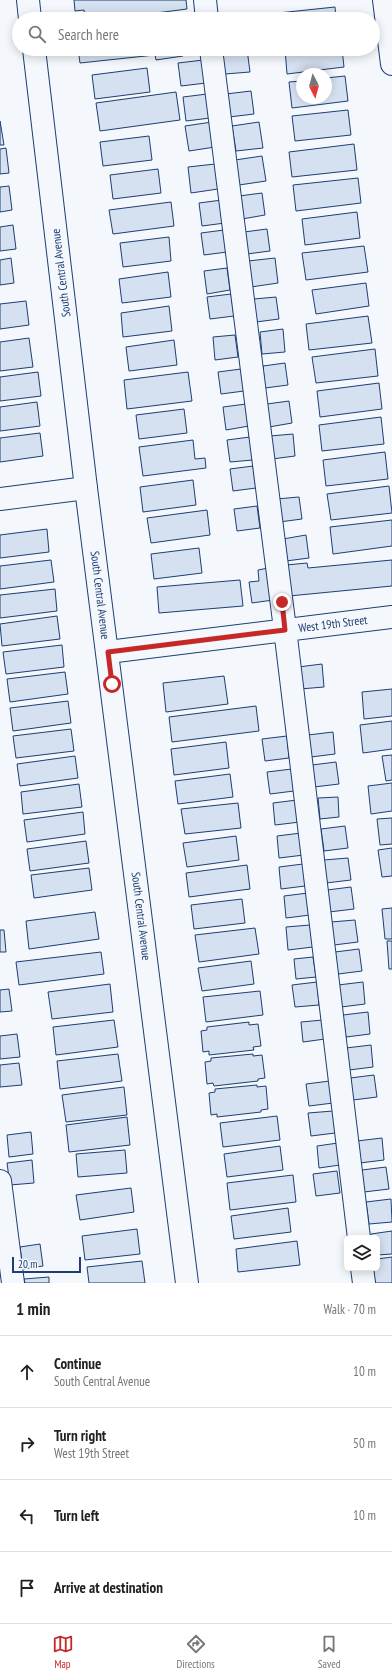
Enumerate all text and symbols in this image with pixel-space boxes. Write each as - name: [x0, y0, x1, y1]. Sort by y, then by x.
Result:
- search box: [12, 12, 380, 56]
- icon: search: [26, 23, 48, 45]
- text: Search here: [58, 25, 119, 44]
- north arrow: [296, 68, 332, 104]
- street label: South Central Avenue: [48, 228, 73, 318]
- street label: South Central Avenue: [88, 550, 113, 640]
- route end: [273, 593, 291, 611]
- street label: West 19th Street: [298, 612, 369, 635]
- route start: [103, 675, 121, 693]
- street label: South Central Avenue: [129, 871, 154, 961]
- map controls: [344, 1235, 380, 1271]
- button: layers: [344, 1235, 380, 1271]
- scale bar: [12, 1255, 81, 1274]
- text: 20 m: [18, 1257, 37, 1271]
- text: 1 min: [16, 1298, 50, 1320]
- text: Walk · 70 m: [324, 1301, 376, 1318]
- text: Continue: [54, 1354, 101, 1373]
- icon: ahead: [16, 1361, 38, 1383]
- text: 10 m: [353, 1363, 376, 1380]
- text: South Central Avenue: [54, 1373, 150, 1390]
- text: Turn right: [54, 1426, 106, 1445]
- icon: right: [16, 1433, 38, 1455]
- text: 50 m: [353, 1435, 376, 1452]
- text: West 19th Street: [54, 1445, 129, 1462]
- icon: left: [16, 1505, 38, 1527]
- text: Turn left: [54, 1506, 99, 1525]
- text: 10 m: [353, 1507, 376, 1524]
- icon: arrive: [16, 1577, 38, 1599]
- text: Arrive at destination: [54, 1578, 163, 1597]
- tab: Map: [52, 1633, 74, 1671]
- tab: Directions: [177, 1633, 215, 1671]
- tab: Saved: [318, 1633, 340, 1671]

